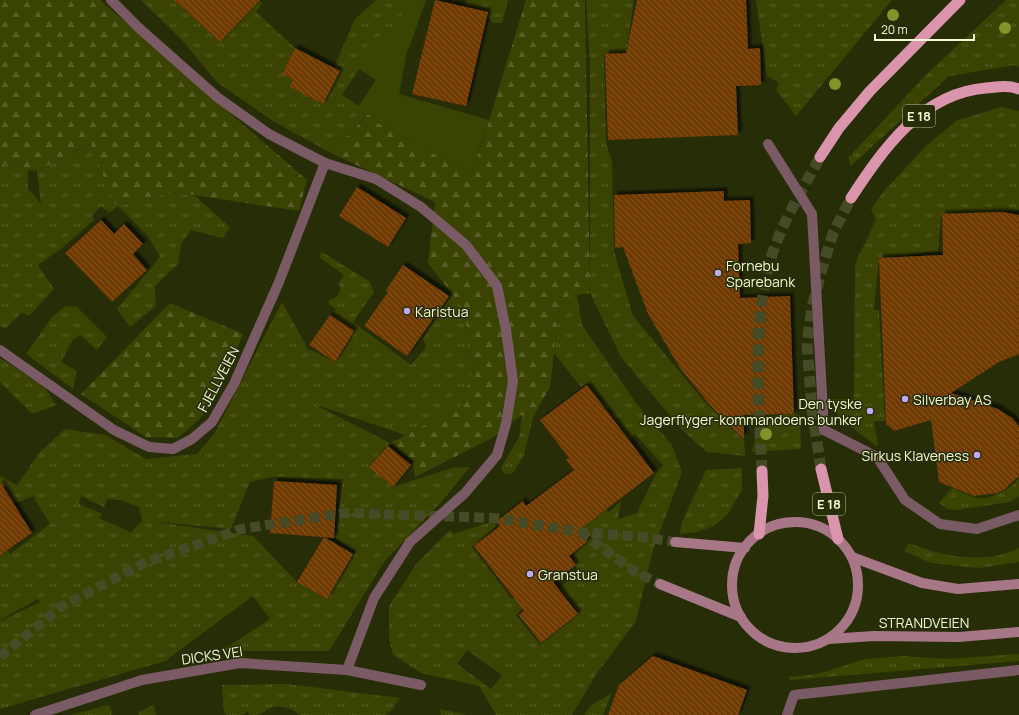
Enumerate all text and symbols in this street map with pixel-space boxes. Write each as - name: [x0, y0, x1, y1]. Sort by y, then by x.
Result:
- scale bar: [875, 16, 974, 42]
- text: 20 m: [881, 21, 908, 38]
- road number: E 18: [903, 105, 935, 127]
- place label: Fornebu Sparebank: [726, 256, 796, 291]
- marker: Fornebu Sparebank: [713, 268, 723, 278]
- place label: Karistua: [415, 302, 468, 321]
- marker: Karistua: [402, 306, 412, 316]
- street label: FJELLVEIEN: [193, 343, 243, 415]
- place label: Silverbay AS: [913, 390, 992, 409]
- place label: Den tyske Jagerflyger-kommandoens bunker: [640, 394, 862, 429]
- marker: Silverbay AS: [900, 394, 910, 404]
- marker: Den tyske Jagerflyger-kommandoens bunker: [865, 406, 875, 416]
- place label: Sirkus Klaveness: [862, 446, 969, 465]
- marker: Sirkus Klaveness: [972, 450, 982, 460]
- road number: E 18: [813, 493, 845, 515]
- place label: Granstua: [538, 565, 598, 584]
- marker: Granstua: [525, 569, 535, 579]
- street label: STRANDVEIEN: [879, 613, 969, 632]
- street label: DICKS VEI: [180, 641, 244, 669]

